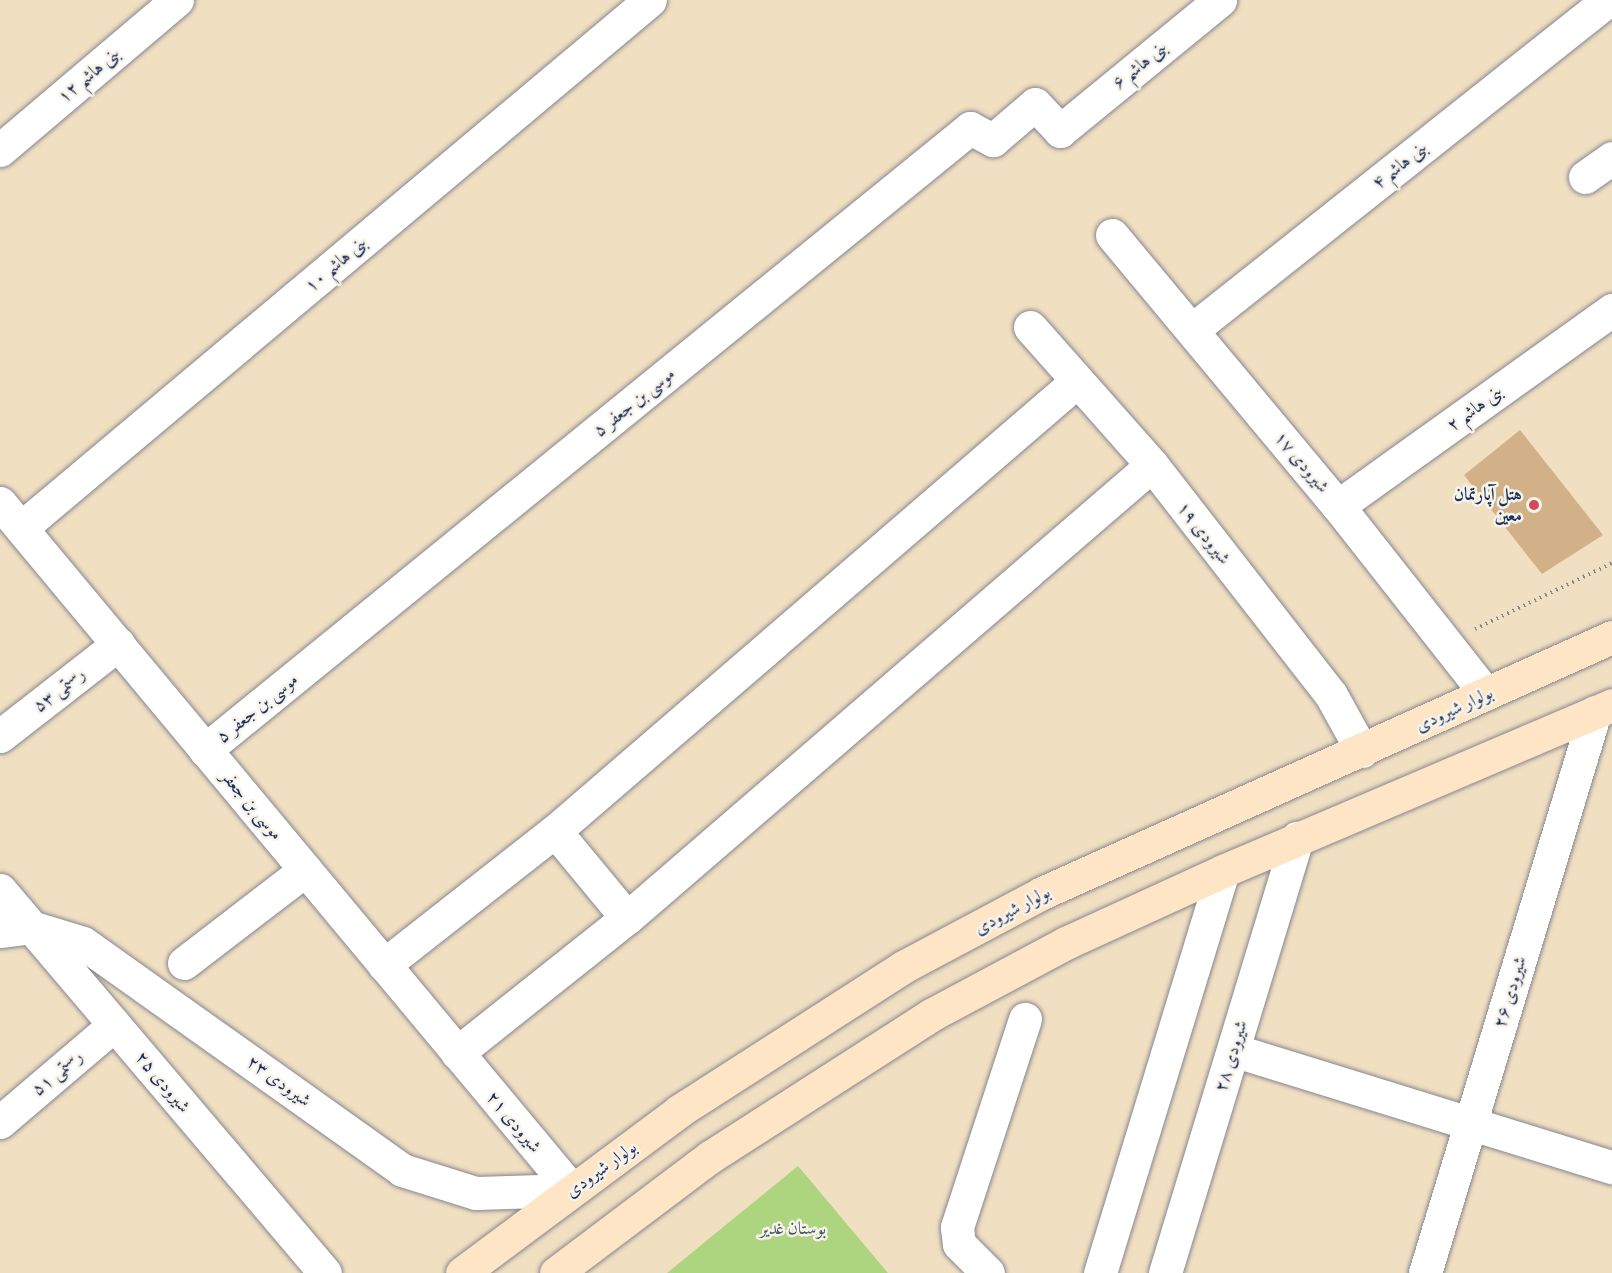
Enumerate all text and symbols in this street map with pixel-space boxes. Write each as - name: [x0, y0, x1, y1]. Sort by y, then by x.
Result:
- street label: بنی هاشم ۶: [1108, 36, 1172, 94]
- street label: بنی هاشم ۱۲: [53, 43, 125, 107]
- street label: بنی هاشم ۴: [1368, 137, 1432, 193]
- street label: بنی هاشم ۱۰: [300, 232, 372, 296]
- street label: موسی بن جعفر ۵: [589, 363, 679, 441]
- street label: بنی هاشم ۲: [1443, 380, 1507, 436]
- street label: شیرودی ۱۷: [1270, 427, 1334, 497]
- place label: هتل آپارتمان معین: [1454, 484, 1522, 526]
- street label: شیرودی ۱۹: [1173, 497, 1235, 569]
- marker: هتل آپارتمان معین: [1527, 498, 1541, 512]
- street label: رستمی ۵۳: [29, 663, 89, 717]
- street label: موسی بن جعفر ۵: [212, 669, 302, 747]
- street label: بولوار شیرودی: [1412, 682, 1496, 736]
- street label: موسی بن جعفر: [217, 766, 287, 844]
- street label: بولوار شیرودی: [970, 881, 1054, 939]
- street label: شیرودی ۲۶: [1489, 954, 1531, 1030]
- street label: شیرودی ۲۸: [1210, 1018, 1252, 1094]
- street label: رستمی ۵۱: [27, 1046, 87, 1100]
- street label: شیرودی ۲۵: [131, 1047, 195, 1117]
- street label: شیرودی ۲۳: [243, 1051, 315, 1111]
- street label: شیرودی ۲۱: [482, 1087, 546, 1157]
- street label: بولوار شیرودی: [561, 1136, 641, 1202]
- park label: بوستان غدیر: [760, 1217, 826, 1239]

